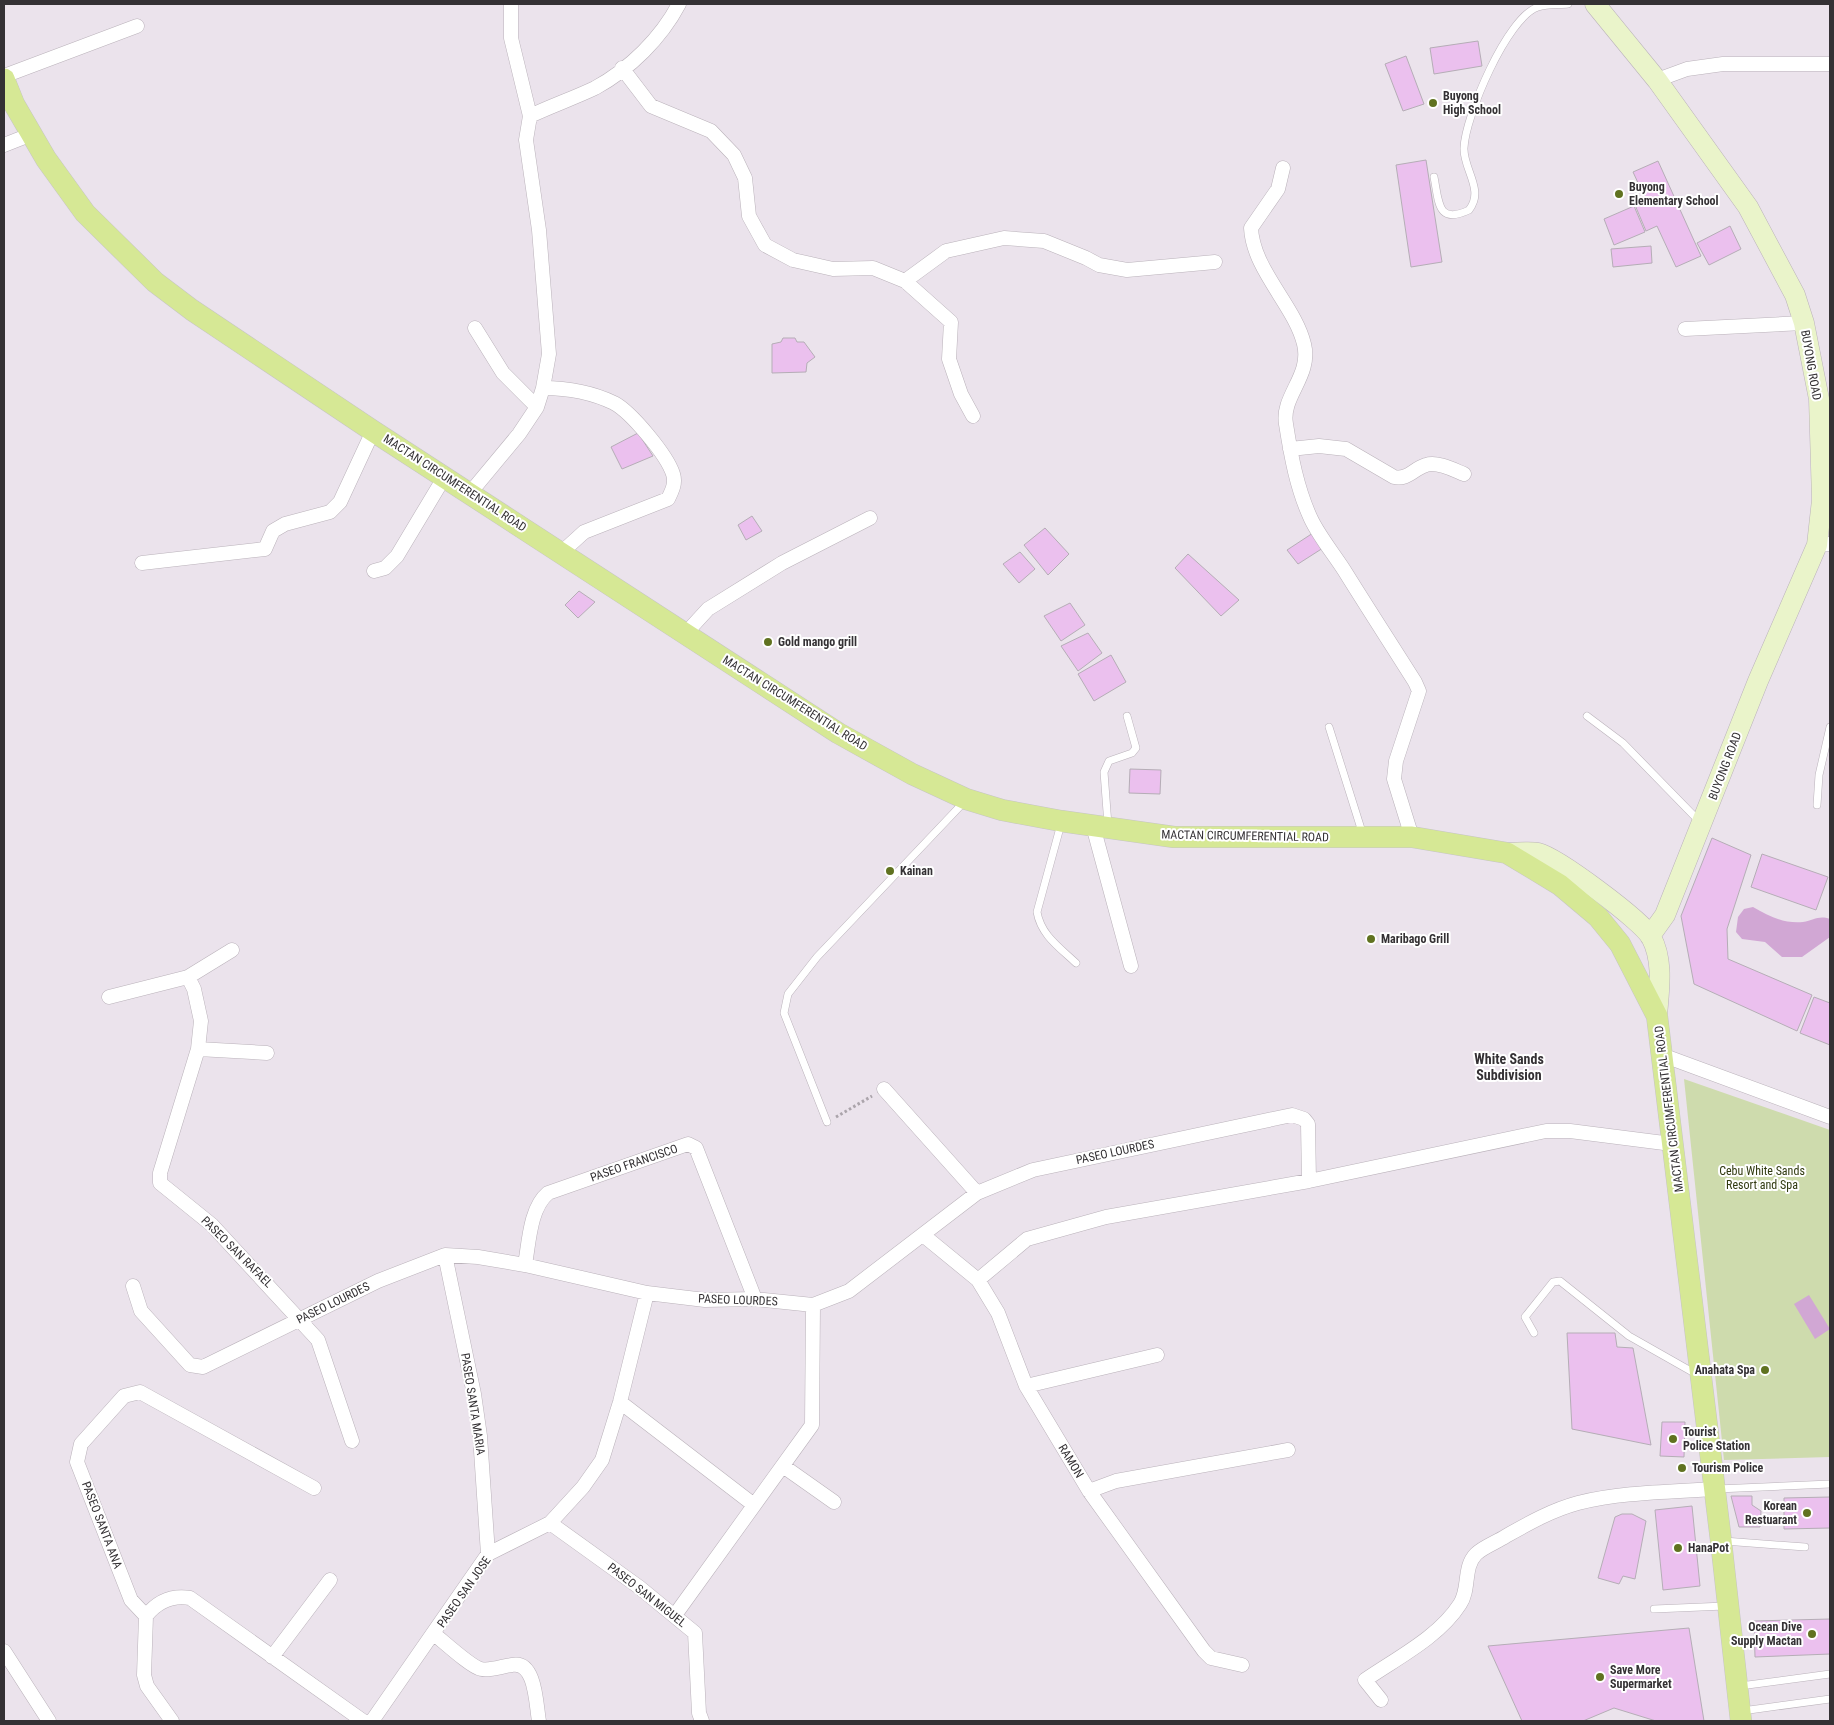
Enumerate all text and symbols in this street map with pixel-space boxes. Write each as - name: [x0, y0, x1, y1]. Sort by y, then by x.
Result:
- place label: Buyong High School: [1443, 89, 1501, 117]
- marker: Buyong High School: [1427, 97, 1439, 109]
- place label: Buyong Elementary School: [1629, 180, 1719, 208]
- marker: Buyong Elementary School: [1613, 188, 1625, 200]
- street label: BUYONG ROAD: [1798, 329, 1824, 401]
- street label: MACTAN CIRCUMFERENTIAL ROAD: [381, 431, 529, 535]
- place label: Gold mango grill: [778, 635, 857, 649]
- marker: Gold mango grill: [762, 636, 774, 648]
- street label: MACTAN CIRCUMFERENTIAL ROAD: [720, 653, 870, 753]
- street label: BUYONG ROAD: [1706, 730, 1744, 802]
- street label: MACTAN CIRCUMFERENTIAL ROAD: [1161, 828, 1329, 844]
- place label: Kainan: [900, 864, 933, 878]
- marker: Kainan: [884, 865, 896, 877]
- place label: Maribago Grill: [1381, 932, 1449, 946]
- marker: Maribago Grill: [1365, 933, 1377, 945]
- street label: MACTAN CIRCUMFERENTIAL ROAD: [1652, 1025, 1686, 1193]
- district label: White Sands Subdivision: [1474, 1051, 1544, 1083]
- street label: PASEO LOURDES: [1075, 1137, 1155, 1167]
- street label: PASEO FRANCISCO: [588, 1141, 680, 1185]
- park label: Cebu White Sands Resort and Spa: [1719, 1164, 1805, 1192]
- street label: PASEO SAN RAFAEL: [198, 1213, 276, 1291]
- street label: PASEO LOURDES: [294, 1279, 372, 1327]
- street label: PASEO LOURDES: [698, 1292, 778, 1308]
- street label: PASEO SANTA MARIA: [458, 1352, 488, 1456]
- place label: Anahata Spa: [1695, 1363, 1755, 1377]
- marker: Anahata Spa: [1759, 1364, 1771, 1376]
- place label: Tourist Police Station: [1683, 1425, 1750, 1453]
- marker: Tourist Police Station: [1667, 1433, 1679, 1445]
- street label: RAMON: [1055, 1442, 1087, 1480]
- place label: Tourism Police: [1692, 1461, 1764, 1475]
- marker: Tourism Police: [1676, 1462, 1688, 1474]
- street label: PASEO SANTA ANA: [79, 1479, 125, 1571]
- place label: Korean Restuarant: [1745, 1499, 1797, 1527]
- marker: Korean Restuarant: [1801, 1507, 1813, 1519]
- place label: HanaPot: [1688, 1541, 1729, 1555]
- marker: HanaPot: [1672, 1542, 1684, 1554]
- street label: PASEO SAN JOSE: [434, 1554, 494, 1630]
- street label: PASEO SAN MIGUEL: [605, 1560, 689, 1630]
- place label: Ocean Dive Supply Mactan: [1731, 1620, 1802, 1648]
- marker: Ocean Dive Supply Mactan: [1806, 1628, 1818, 1640]
- place label: Save More Supermarket: [1610, 1663, 1672, 1691]
- marker: Save More Supermarket: [1594, 1671, 1606, 1683]

